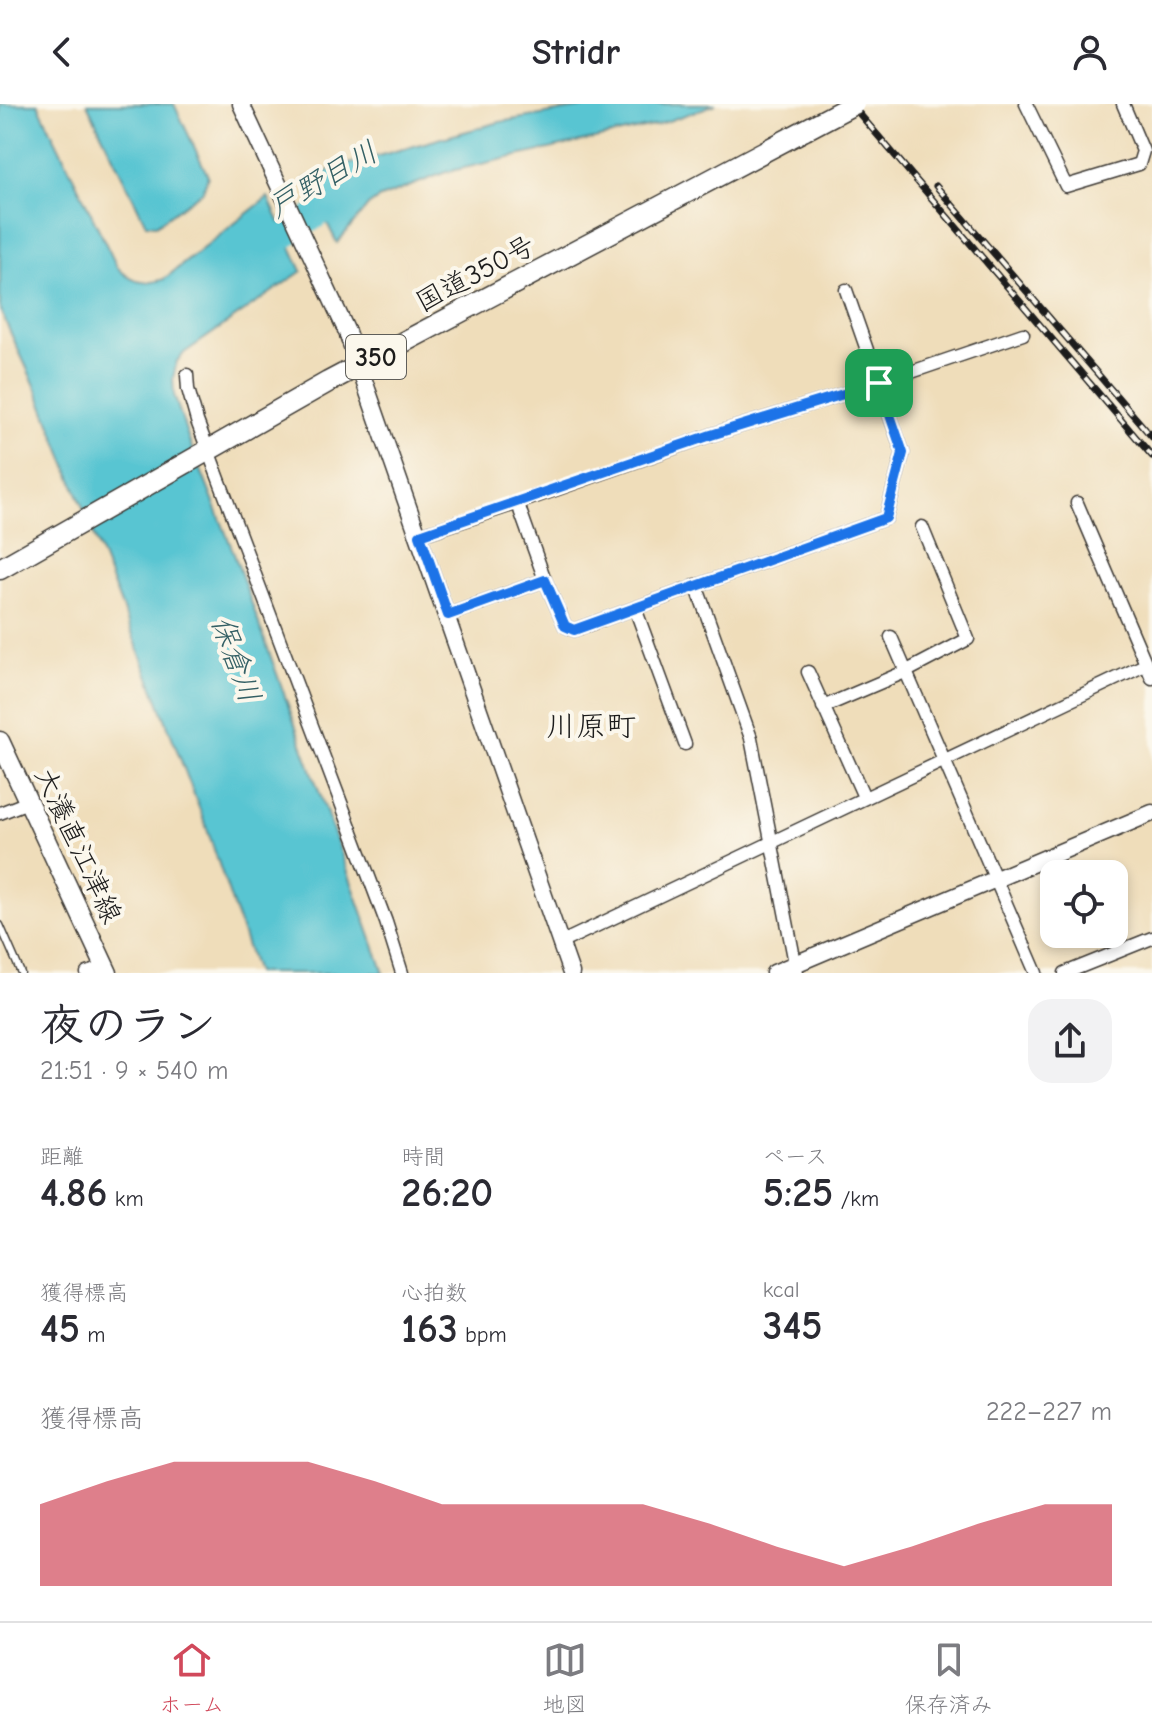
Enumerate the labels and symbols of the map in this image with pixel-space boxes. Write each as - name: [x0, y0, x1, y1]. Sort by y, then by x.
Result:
- water label: 戸野目川: [263, 134, 384, 225]
- street label: 国道350号: [410, 229, 541, 319]
- road number: 350: [346, 335, 406, 379]
- pin: [845, 349, 913, 417]
- water label: 保倉川: [204, 611, 267, 707]
- district label: 川原町: [546, 709, 636, 744]
- street label: 大瀁直江津線: [28, 763, 128, 928]

